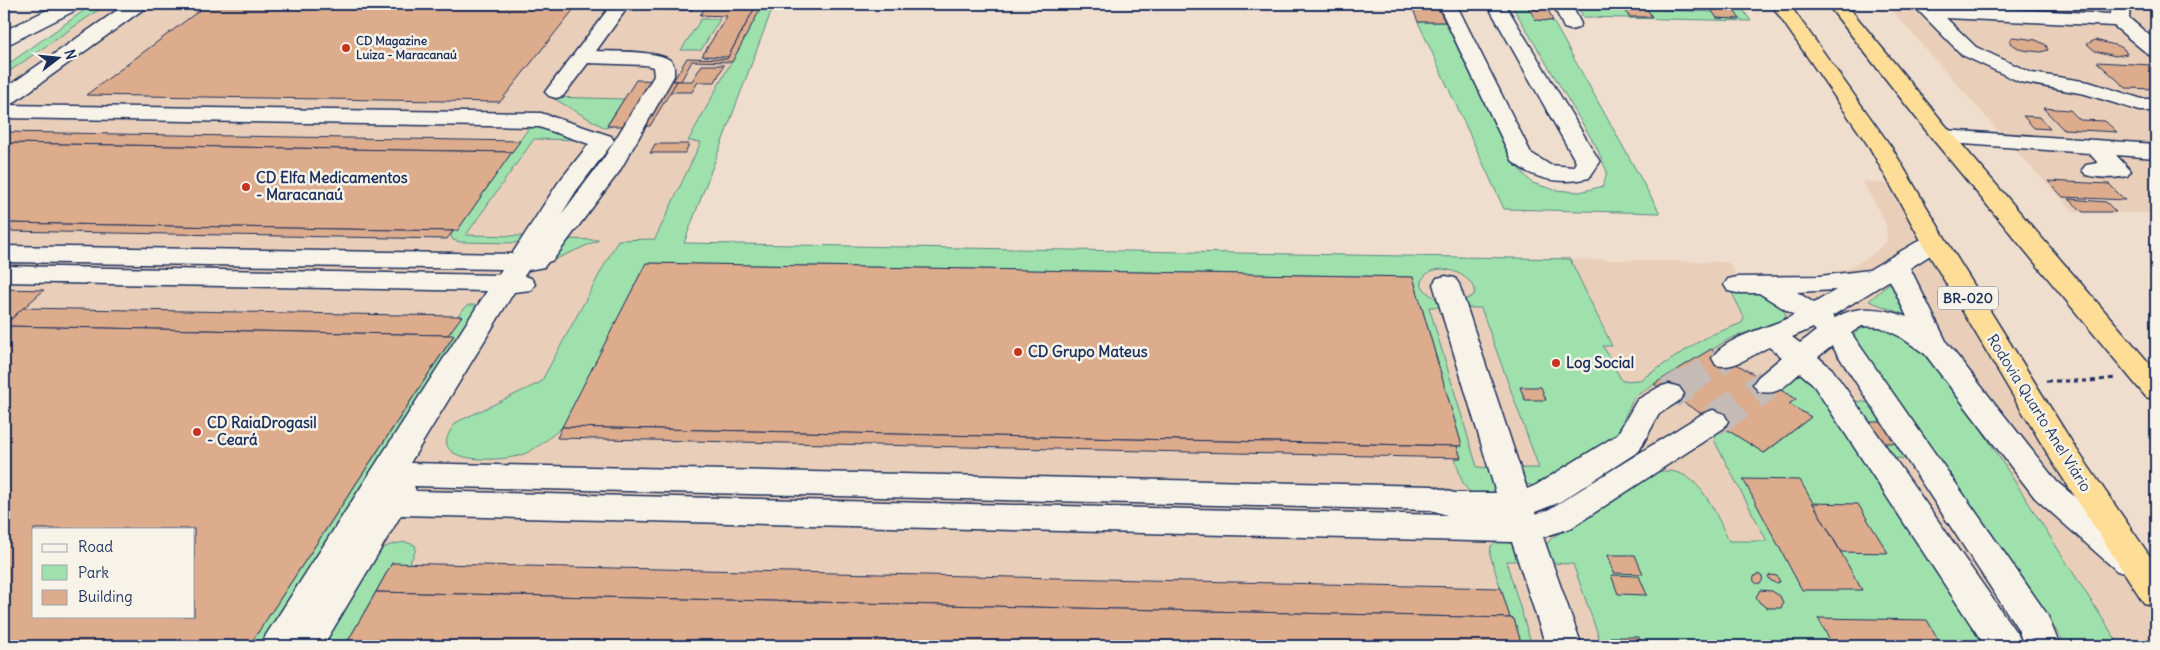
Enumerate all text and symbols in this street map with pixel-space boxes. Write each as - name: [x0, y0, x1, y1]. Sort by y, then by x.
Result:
- north arrow: [32, 32, 82, 82]
- place label: CD Magazine Luiza - Maracanaú: [356, 33, 457, 62]
- marker: CD Magazine Luiza - Maracanaú: [340, 42, 352, 54]
- text: N: [61, 47, 80, 62]
- place label: CD Elfa Medicamentos - Maracanaú: [256, 168, 408, 204]
- marker: CD Elfa Medicamentos - Maracanaú: [240, 181, 252, 193]
- road number: BR-020: [1938, 286, 1998, 310]
- street label: Rodovia Quarto Anel Viário: [1983, 330, 2096, 495]
- place label: CD Grupo Mateus: [1028, 342, 1148, 362]
- marker: CD Grupo Mateus: [1012, 346, 1024, 358]
- place label: Log Social: [1566, 353, 1634, 373]
- marker: Log Social: [1550, 357, 1562, 369]
- place label: CD RaiaDrogasil - Ceará: [207, 413, 317, 449]
- marker: CD RaiaDrogasil - Ceará: [191, 426, 203, 438]
- legend: [32, 528, 195, 618]
- text: Road: [78, 537, 113, 556]
- text: Park: [78, 563, 109, 582]
- text: Building: [78, 587, 133, 606]

